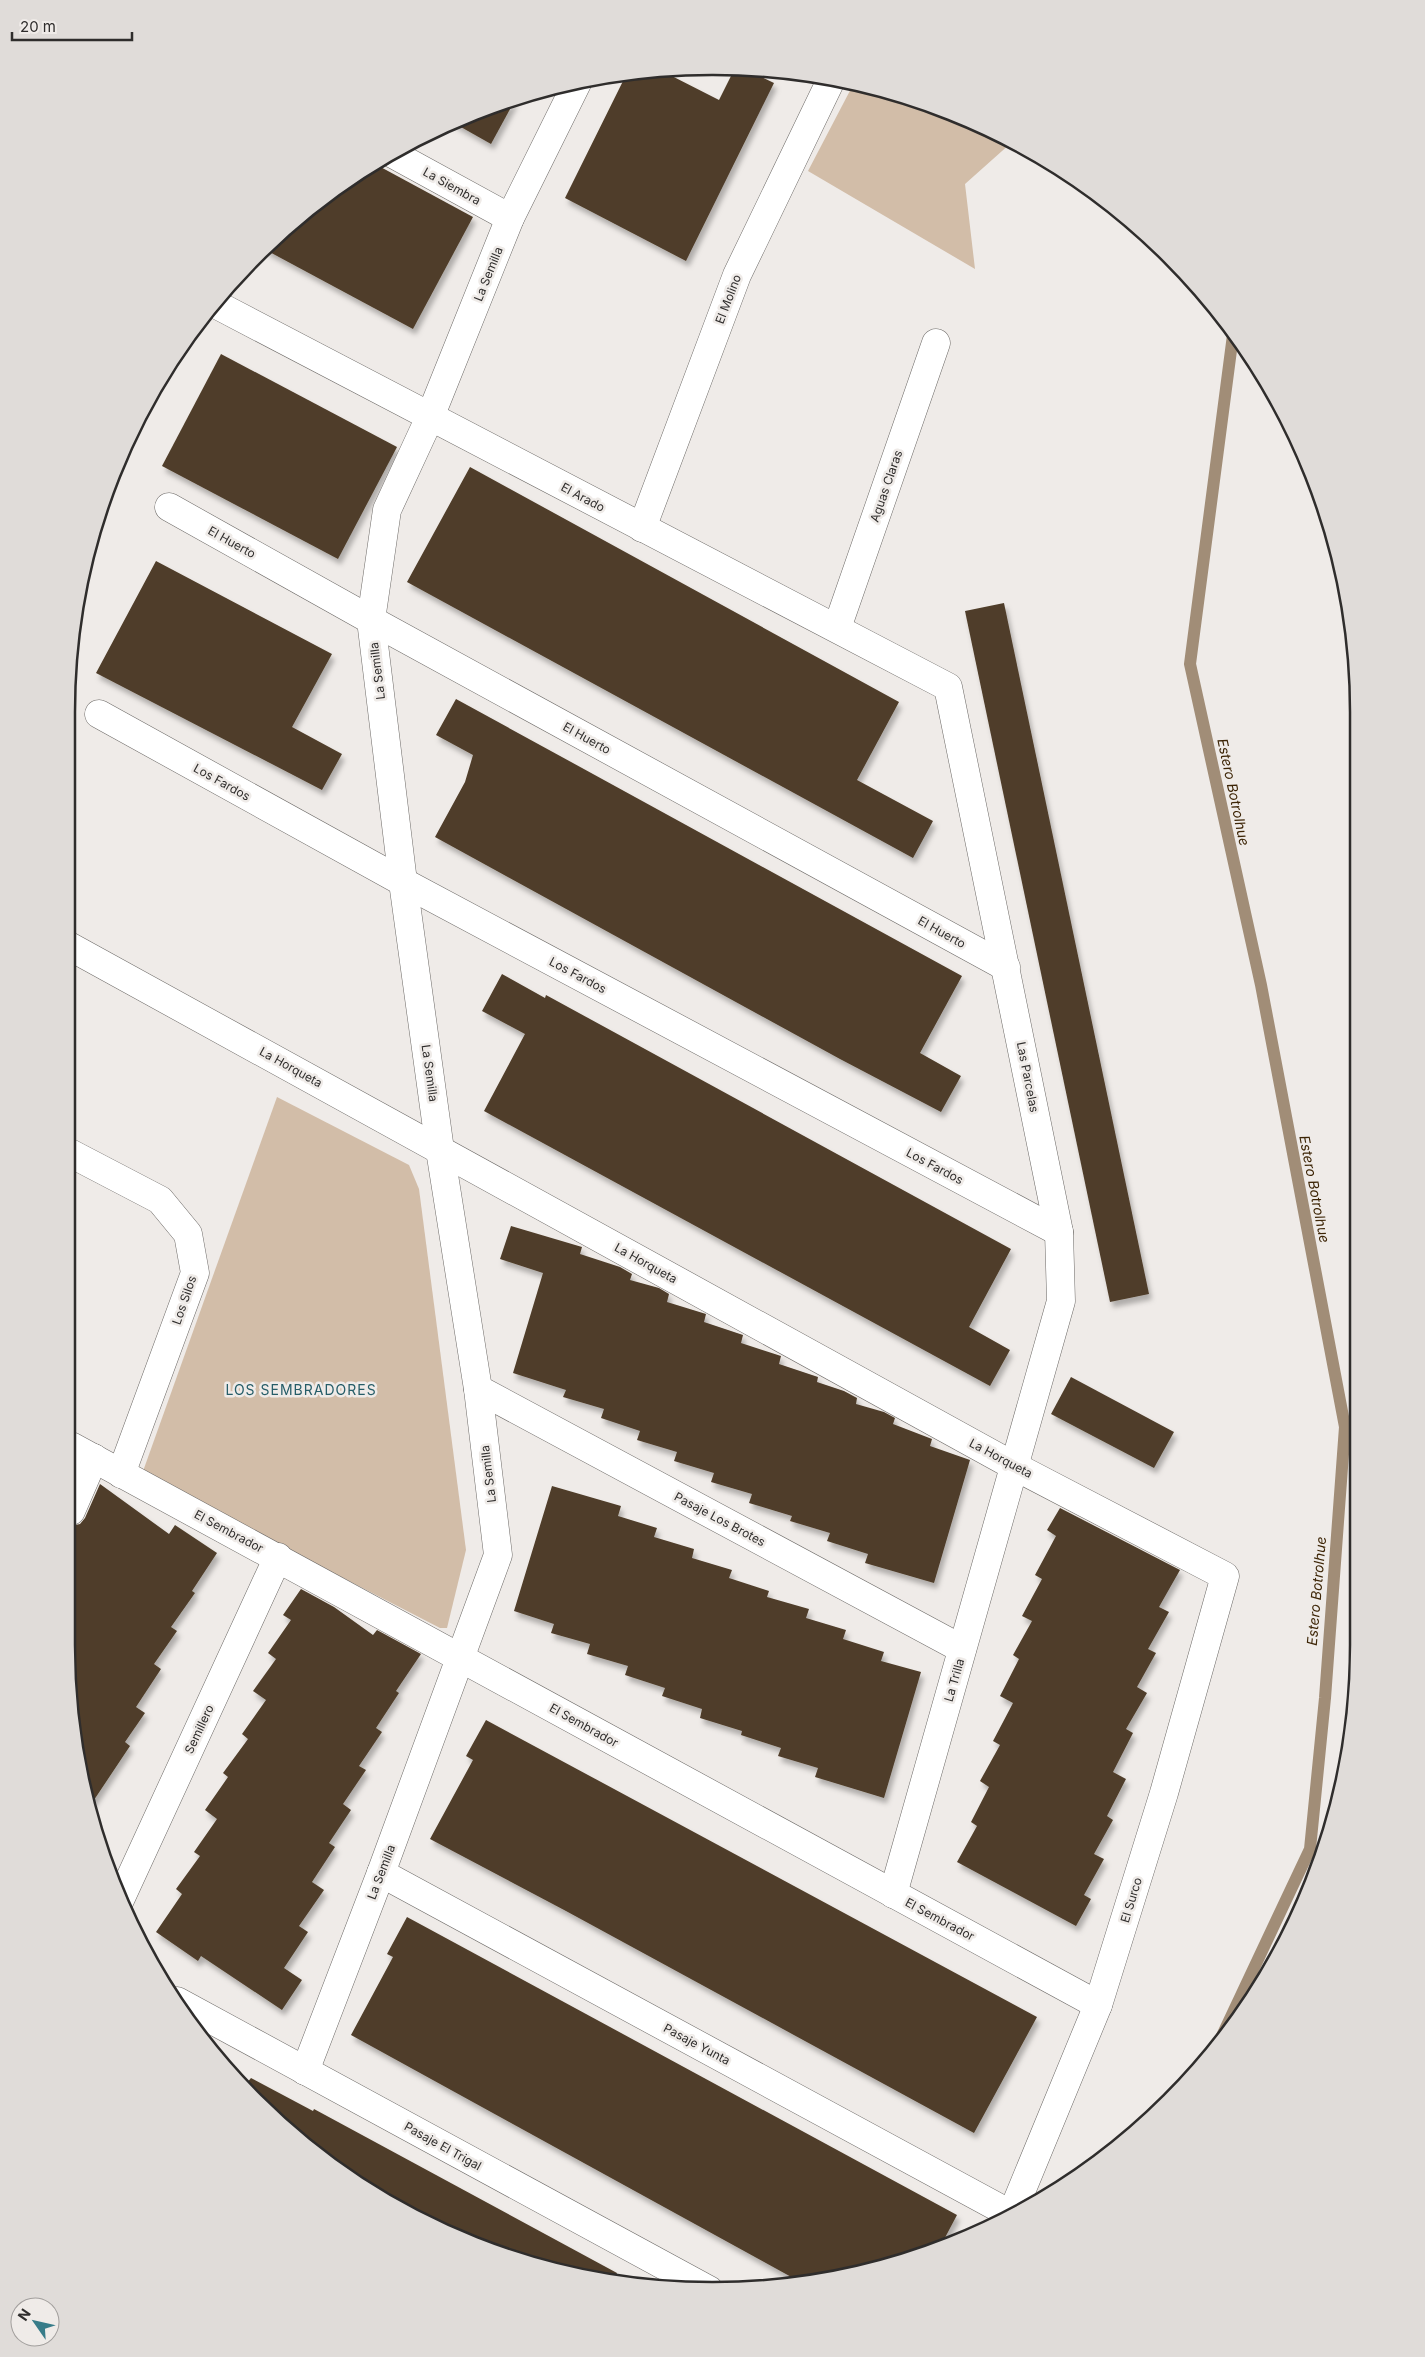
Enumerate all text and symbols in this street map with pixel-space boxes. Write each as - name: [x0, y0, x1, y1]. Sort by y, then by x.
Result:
- scale bar: [12, 10, 132, 42]
- text: 20 m: [20, 17, 56, 36]
- street label: La Siembra: [421, 164, 483, 208]
- street label: La Semilla: [470, 245, 506, 303]
- street label: El Molino: [712, 272, 744, 326]
- street label: Aguas Claras: [867, 448, 905, 524]
- street label: El Arado: [558, 479, 608, 515]
- street label: El Huerto: [206, 523, 258, 561]
- street label: La Semilla: [366, 642, 388, 700]
- street label: El Huerto: [561, 719, 613, 757]
- water label: Estero Botrolhue: [1214, 737, 1254, 847]
- street label: Los Fardos: [191, 760, 253, 804]
- street label: El Huerto: [916, 913, 968, 951]
- street label: Los Fardos: [547, 954, 609, 996]
- street label: Las Parcelas: [1014, 1040, 1042, 1114]
- street label: La Semilla: [419, 1043, 441, 1103]
- street label: La Horqueta: [257, 1044, 325, 1090]
- water label: Estero Botrolhue: [1296, 1134, 1334, 1244]
- street label: Los Fardos: [904, 1145, 966, 1187]
- street label: La Horqueta: [612, 1240, 680, 1286]
- street label: Los Silos: [169, 1274, 199, 1326]
- district label: LOS SEMBRADORES: [225, 1381, 377, 1398]
- street label: La Horqueta: [967, 1435, 1035, 1481]
- street label: La Semilla: [477, 1445, 499, 1503]
- street label: Pasaje Los Brotes: [672, 1489, 768, 1549]
- street label: El Sembrador: [192, 1506, 267, 1556]
- water label: Estero Botrolhue: [1303, 1536, 1329, 1646]
- street label: La Trilla: [941, 1657, 967, 1703]
- street label: El Sembrador: [547, 1700, 621, 1750]
- street label: Semillero: [181, 1702, 217, 1756]
- street label: La Semilla: [364, 1842, 398, 1902]
- street label: El Surco: [1117, 1875, 1145, 1925]
- street label: El Sembrador: [903, 1894, 978, 1944]
- street label: Pasaje Yunta: [661, 2020, 733, 2068]
- street label: Pasaje El Trigal: [402, 2119, 484, 2173]
- north arrow: [10, 2297, 60, 2347]
- text: N: [14, 2305, 34, 2324]

